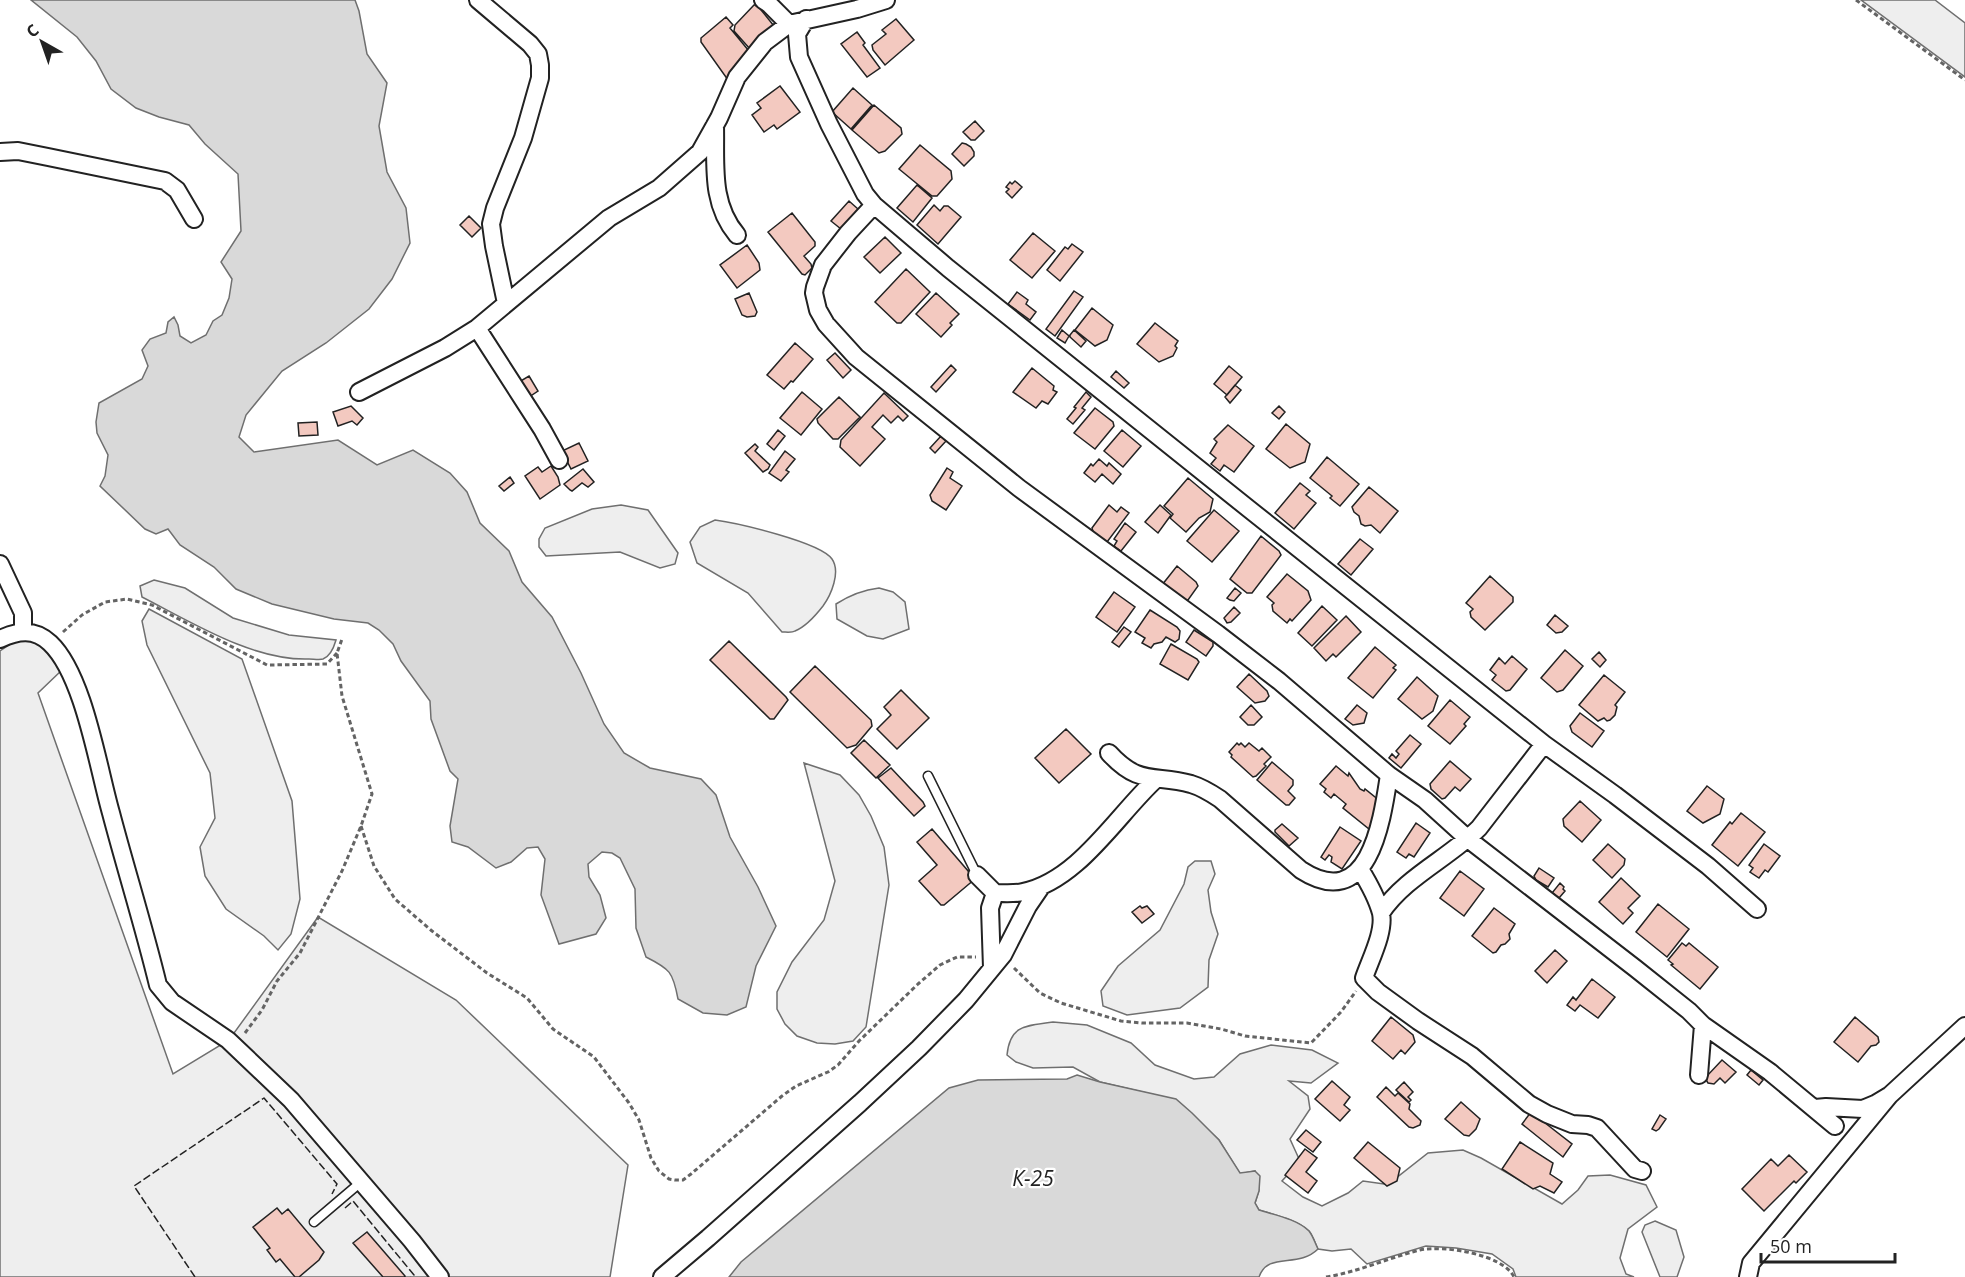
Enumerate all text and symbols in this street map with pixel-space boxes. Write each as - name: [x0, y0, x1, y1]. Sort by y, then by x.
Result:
- north arrow: [12, 12, 72, 72]
- text: С: [21, 19, 43, 42]
- water label: К-25: [1012, 1164, 1054, 1192]
- scale bar: [1761, 1226, 1894, 1264]
- text: 50 m: [1770, 1234, 1812, 1258]

